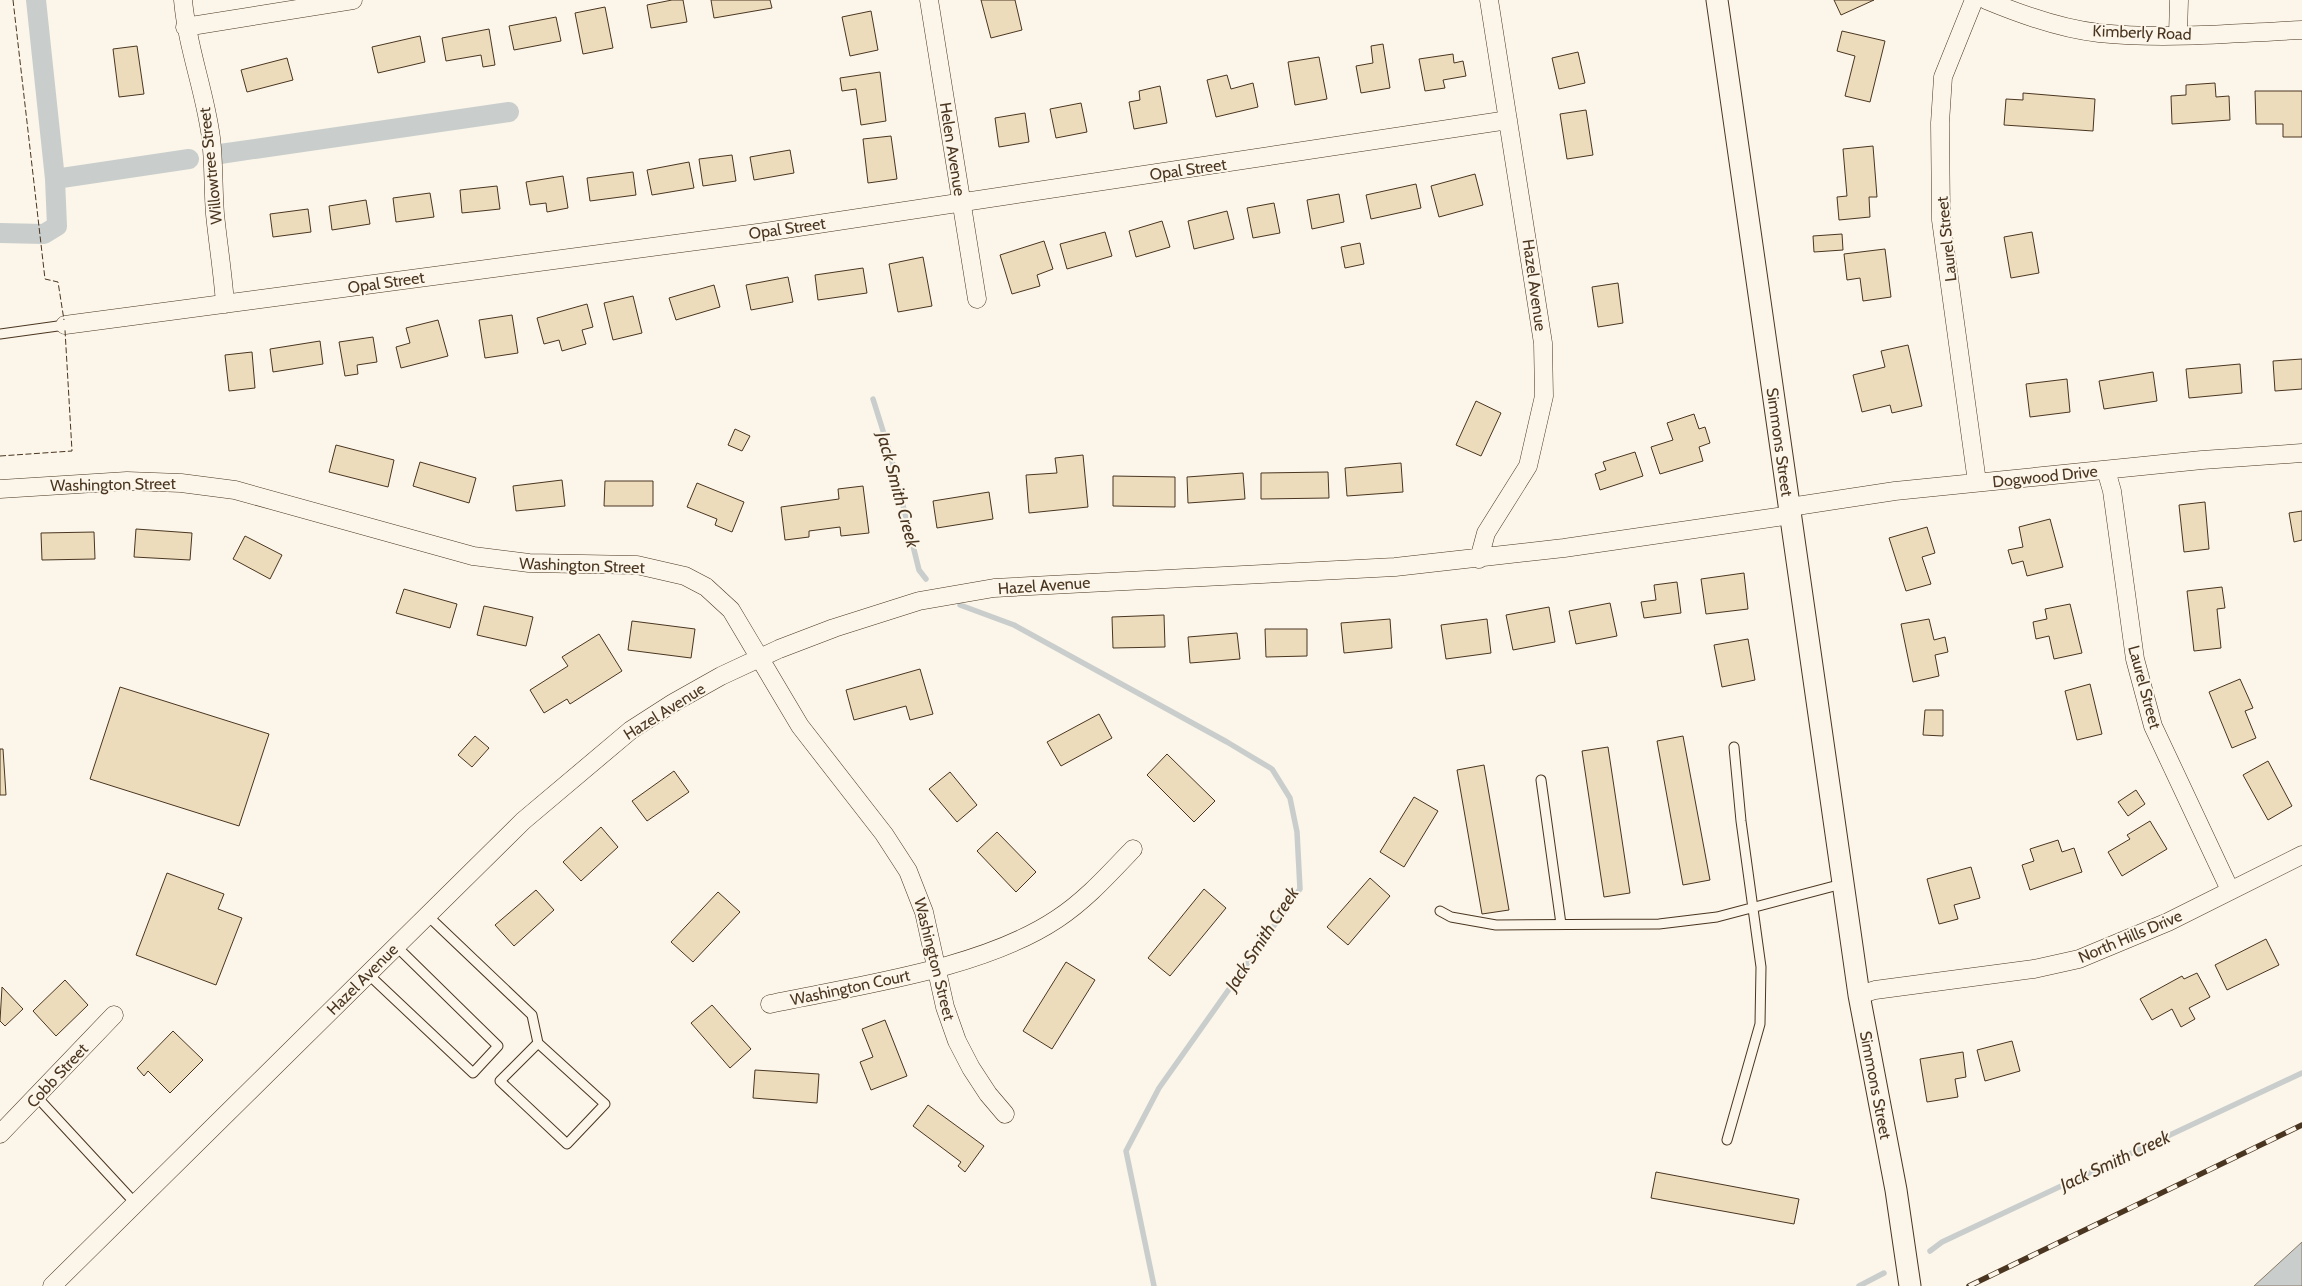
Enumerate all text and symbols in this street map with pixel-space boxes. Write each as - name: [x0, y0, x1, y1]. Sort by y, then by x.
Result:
- street label: Kimberly Road: [2092, 21, 2192, 44]
- street label: Helen Avenue: [936, 101, 969, 197]
- street label: Willowtree Street: [195, 106, 226, 225]
- street label: Opal Street: [1148, 155, 1228, 184]
- street label: Laurel Street: [1933, 195, 1960, 283]
- street label: Opal Street: [747, 214, 827, 243]
- street label: Hazel Avenue: [1519, 238, 1550, 332]
- street label: Opal Street: [346, 268, 426, 297]
- street label: Simmons Street: [1762, 386, 1797, 498]
- water label: Jack Smith Creek: [871, 428, 924, 552]
- street label: Dogwood Drive: [1991, 462, 2099, 491]
- street label: Washington Street: [50, 474, 177, 495]
- street label: Washington Street: [519, 554, 646, 577]
- street label: Hazel Avenue: [997, 573, 1091, 598]
- street label: Laurel Street: [2124, 643, 2165, 732]
- street label: Hazel Avenue: [620, 679, 709, 744]
- water label: Jack Smith Creek: [1219, 882, 1304, 997]
- street label: Washington Street: [910, 896, 959, 1023]
- street label: North Hills Drive: [2075, 906, 2185, 967]
- street label: Hazel Avenue: [323, 940, 402, 1019]
- street label: Washington Court: [789, 965, 912, 1009]
- street label: Simmons Street: [1856, 1029, 1895, 1141]
- street label: Cobb Street: [23, 1039, 92, 1111]
- water label: Jack Smith Creek: [2055, 1125, 2175, 1197]

